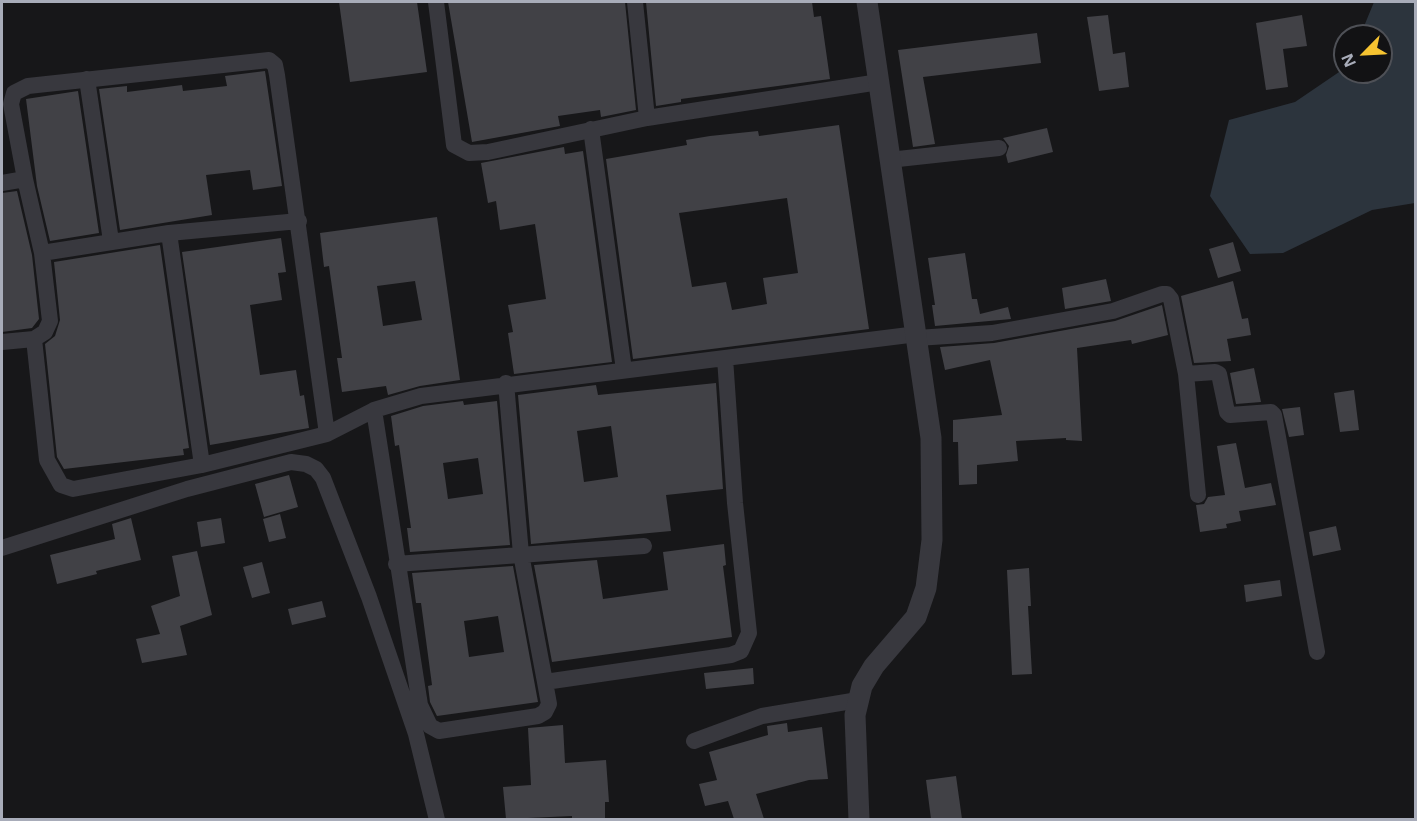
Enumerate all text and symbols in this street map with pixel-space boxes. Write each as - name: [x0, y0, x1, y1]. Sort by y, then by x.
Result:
- north arrow: [1333, 24, 1393, 84]
- text: N: [1336, 50, 1361, 71]

